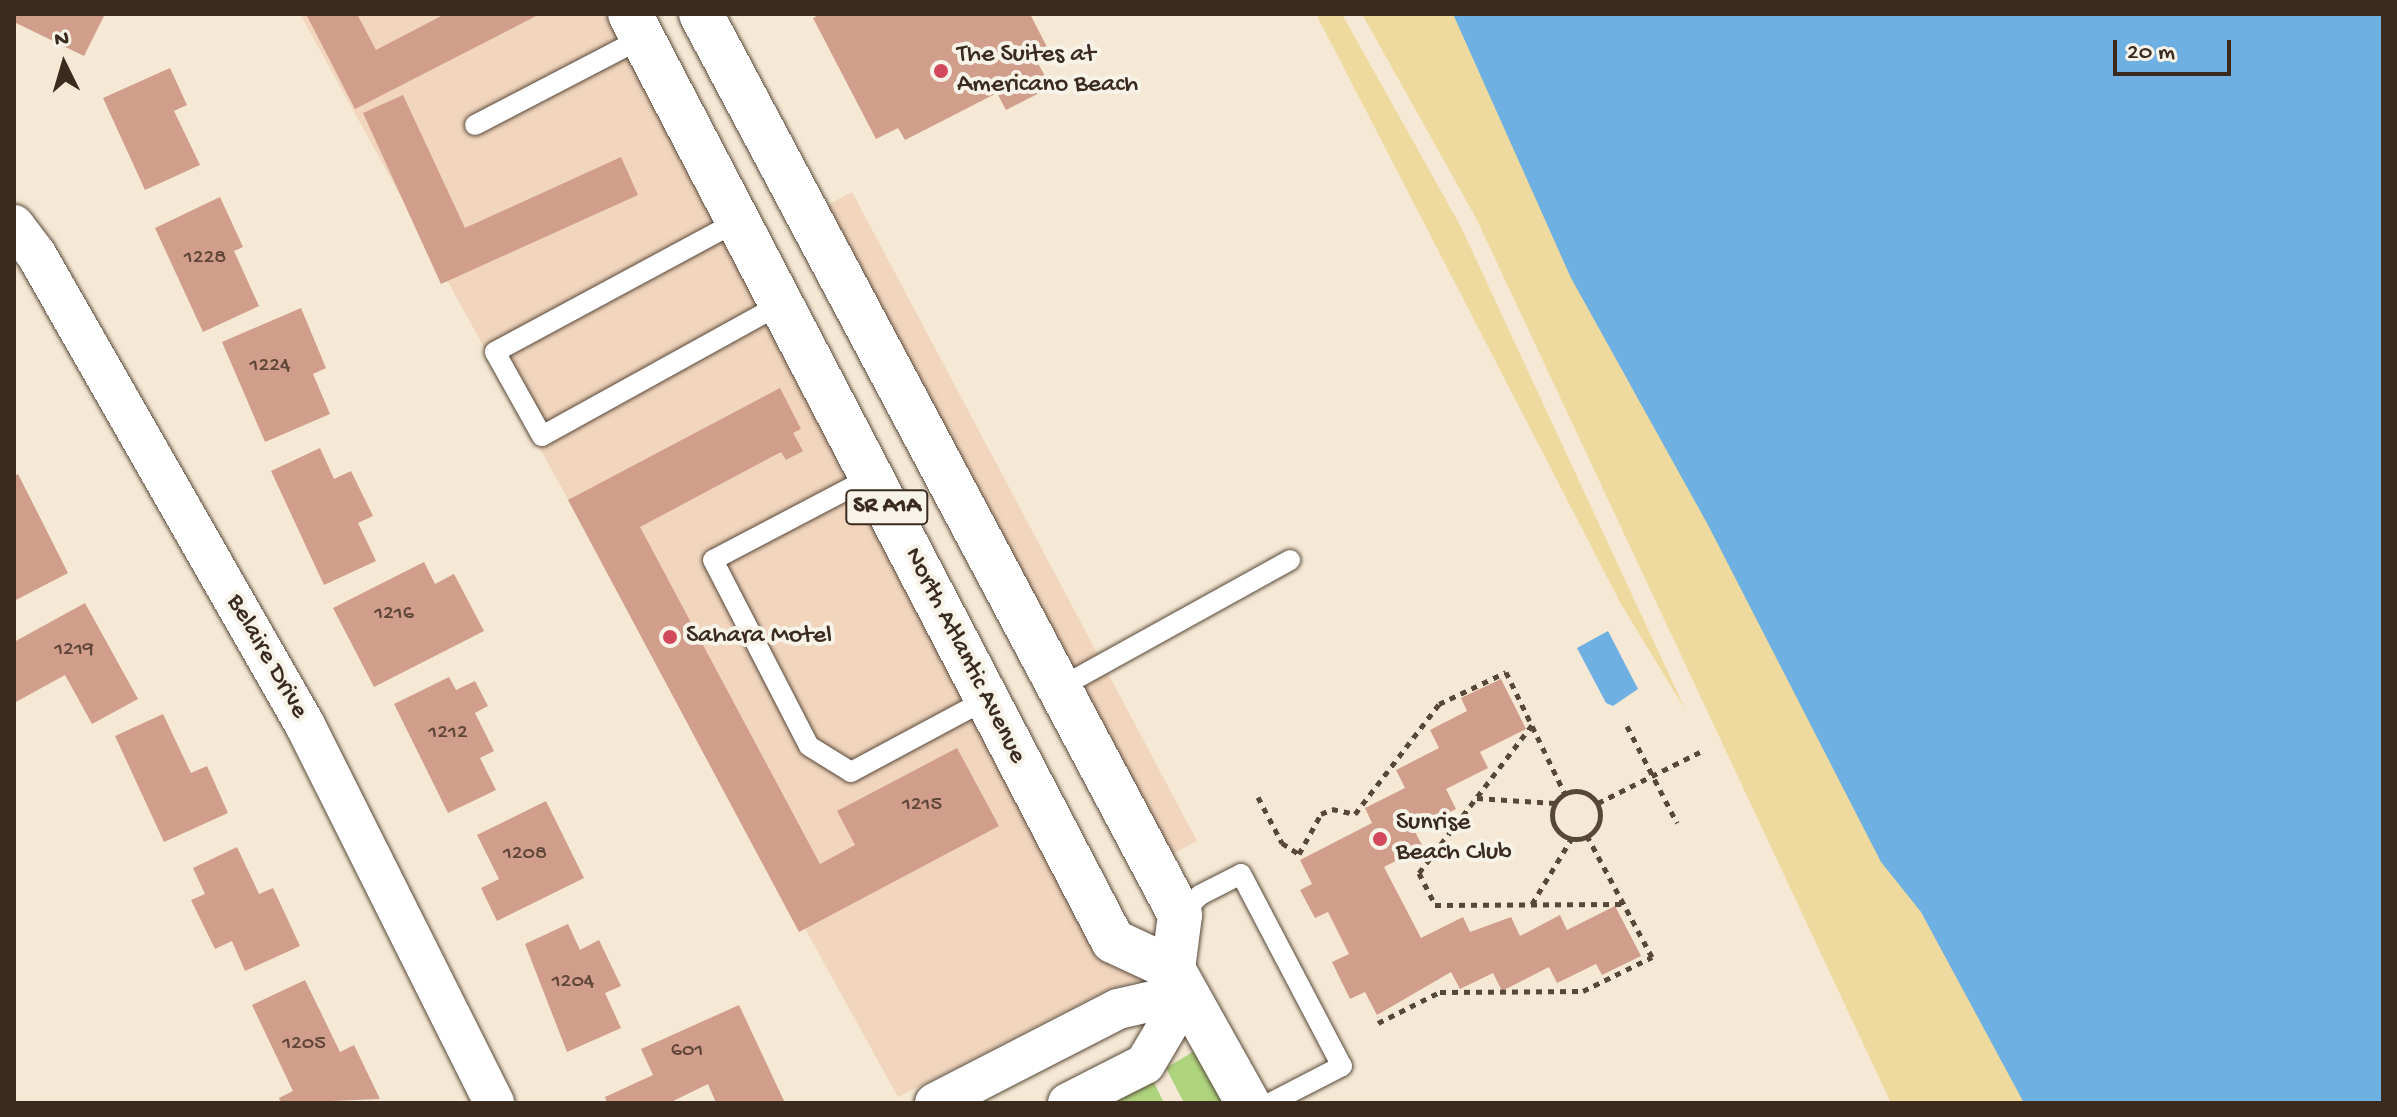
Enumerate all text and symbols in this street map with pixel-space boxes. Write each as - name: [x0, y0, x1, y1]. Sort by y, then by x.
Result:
- north arrow: [24, 24, 104, 104]
- scale bar: [2117, 24, 2235, 74]
- text: N: [54, 27, 70, 54]
- text: 20 m: [2127, 39, 2175, 68]
- place label: The Suites at Americano Beach: [957, 40, 1138, 102]
- marker: The Suites at Americano Beach: [932, 62, 950, 80]
- house number: 1228: [184, 246, 226, 272]
- house number: 1224: [250, 354, 290, 380]
- road number: SR A1A: [845, 487, 929, 527]
- street label: North Atlantic Avenue: [896, 543, 1032, 769]
- street label: Belaire Drive: [218, 589, 314, 725]
- house number: 1216: [374, 602, 414, 628]
- place label: Sahara Motel: [686, 621, 832, 653]
- marker: Sahara Motel: [661, 628, 679, 646]
- house number: 1219: [54, 638, 94, 664]
- house number: 1212: [428, 721, 468, 747]
- house number: 1215: [902, 793, 942, 819]
- place label: Sunrise Beach Club: [1396, 808, 1512, 870]
- marker: Sunrise Beach Club: [1371, 830, 1389, 848]
- house number: 1208: [503, 842, 547, 868]
- house number: 1204: [552, 970, 594, 996]
- house number: 1205: [282, 1032, 326, 1058]
- house number: 601: [671, 1039, 703, 1065]

